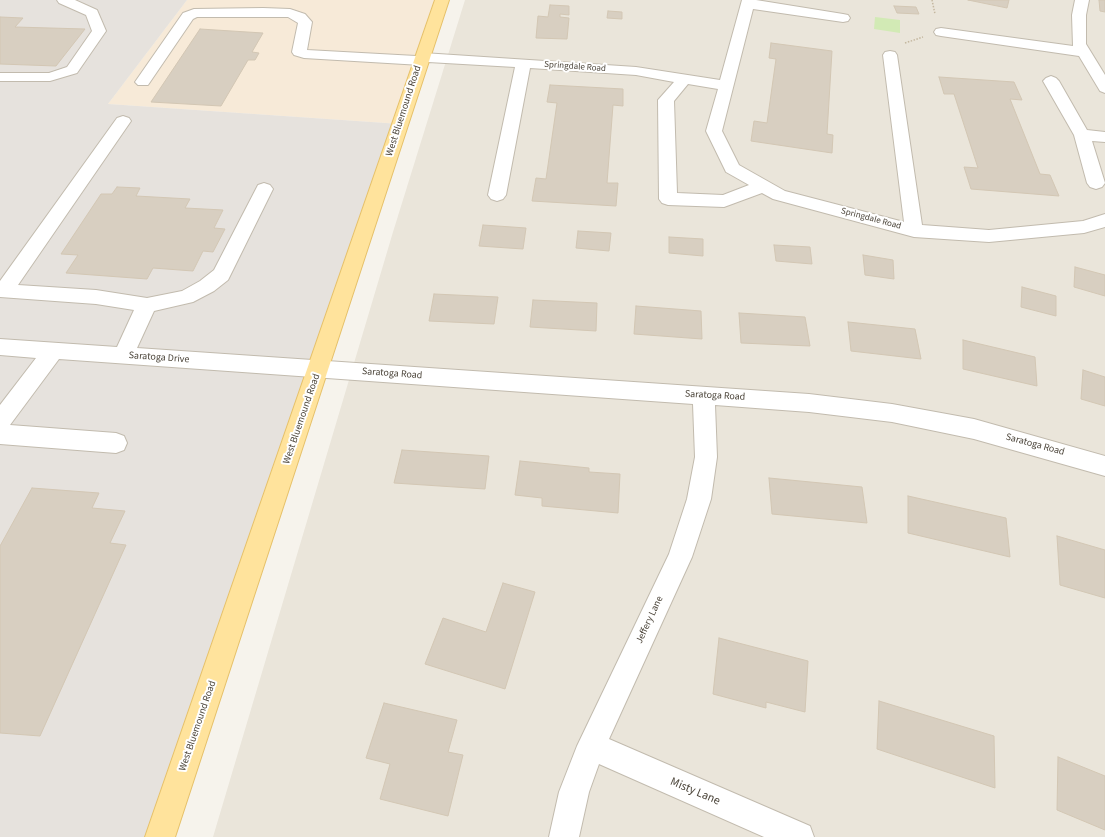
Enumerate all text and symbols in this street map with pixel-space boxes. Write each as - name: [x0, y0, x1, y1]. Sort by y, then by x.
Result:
- street label: Springdale Road: [544, 59, 606, 75]
- street label: West Bluemound Road: [384, 64, 424, 158]
- street label: Springdale Road: [840, 206, 902, 232]
- street label: Saratoga Drive: [128, 350, 190, 366]
- street label: Saratoga Road: [361, 366, 423, 382]
- street label: West Bluemound Road: [281, 372, 323, 466]
- street label: Saratoga Road: [684, 388, 746, 404]
- street label: Saratoga Road: [1004, 431, 1066, 459]
- street label: Jeffery Lane: [634, 594, 666, 646]
- street label: West Bluemound Road: [177, 679, 219, 773]
- street label: Misty Lane: [668, 775, 722, 809]

